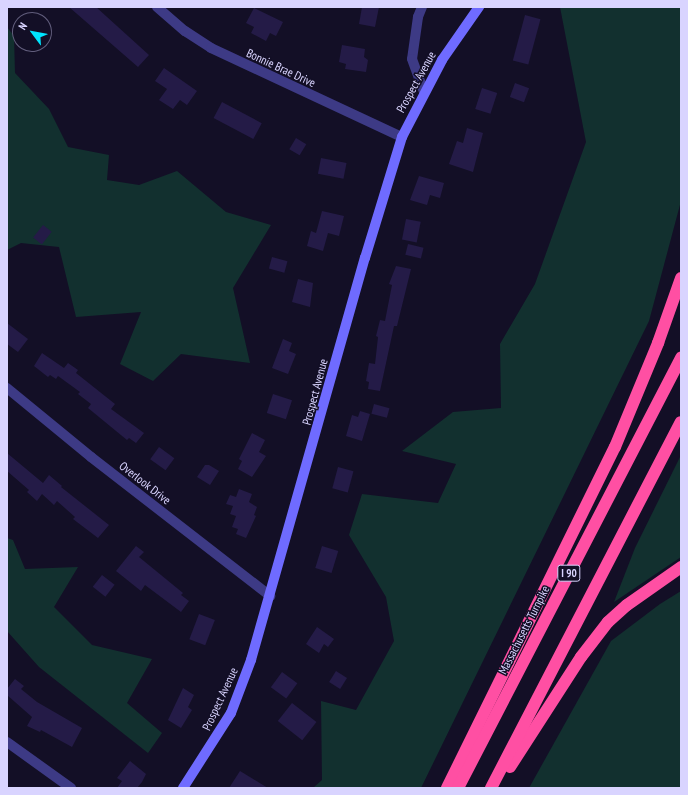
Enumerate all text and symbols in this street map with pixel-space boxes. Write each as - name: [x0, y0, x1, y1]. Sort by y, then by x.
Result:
- north arrow: [12, 12, 52, 52]
- text: N: [15, 20, 30, 32]
- street label: Bonnie Brae Drive: [244, 46, 318, 90]
- street label: Prospect Avenue: [393, 49, 439, 115]
- street label: Prospect Avenue: [299, 357, 331, 427]
- street label: Overlook Drive: [116, 458, 174, 508]
- road number: I 90: [557, 564, 581, 582]
- street label: Massachusetts Turnpike: [495, 583, 553, 677]
- street label: Prospect Avenue: [199, 665, 241, 733]

